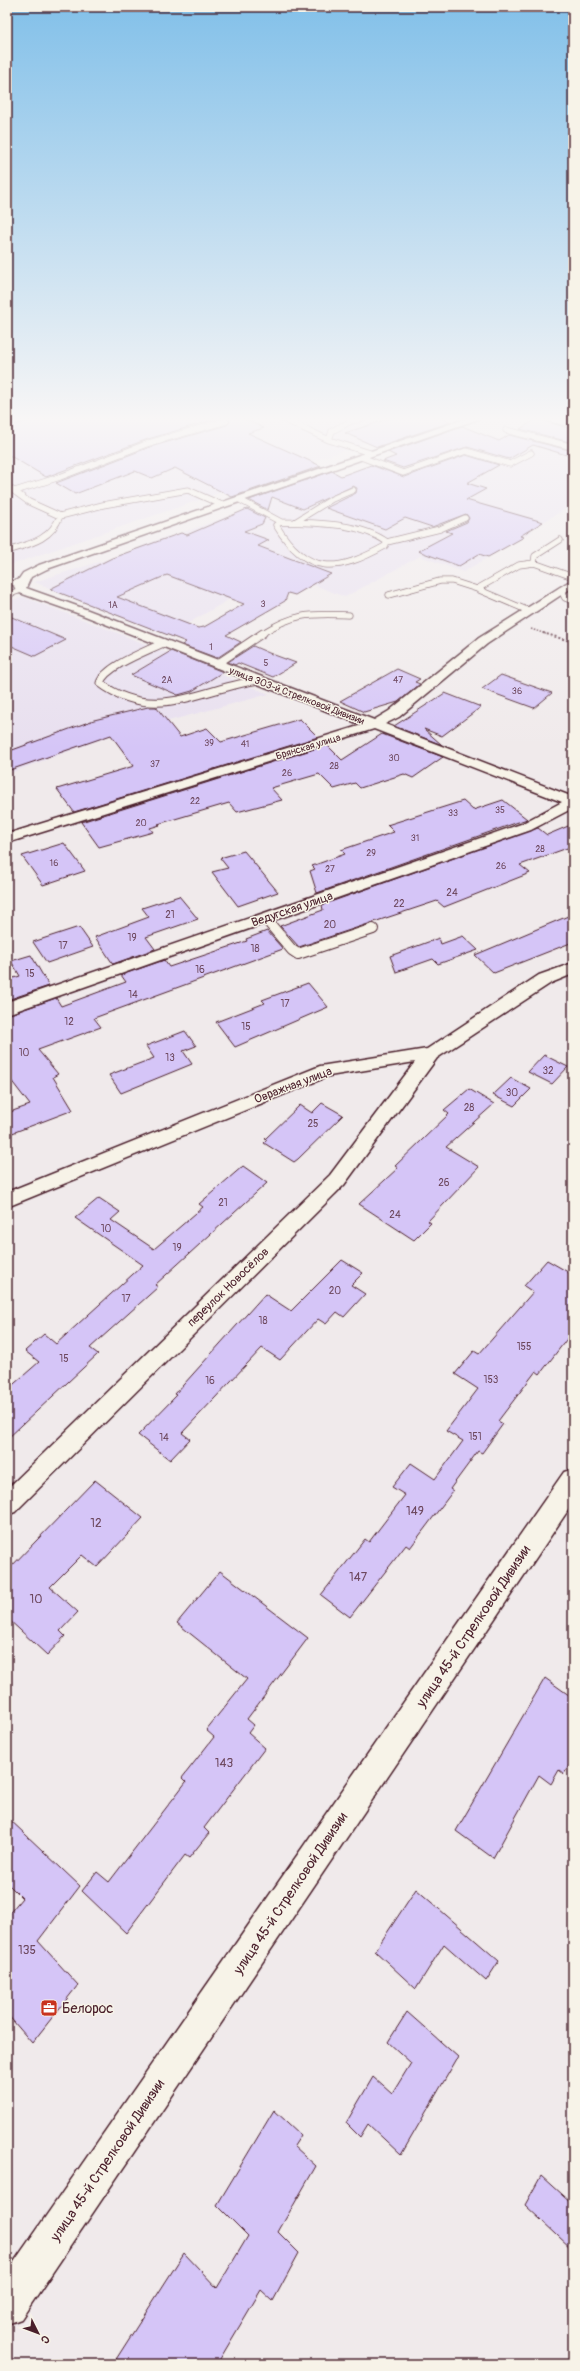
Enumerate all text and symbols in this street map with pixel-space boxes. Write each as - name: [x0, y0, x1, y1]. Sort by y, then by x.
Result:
- house number: 3: [260, 599, 266, 610]
- house number: 1А: [108, 600, 118, 611]
- house number: 1: [209, 642, 213, 653]
- house number: 5: [264, 658, 269, 669]
- street label: улица 303-й Стрелковой Дивизии: [226, 664, 366, 727]
- house number: 2А: [162, 675, 173, 686]
- house number: 47: [393, 675, 403, 686]
- house number: 36: [512, 686, 522, 697]
- street label: Брянская улица: [274, 731, 342, 763]
- house number: 39: [204, 738, 214, 749]
- house number: 41: [241, 739, 249, 750]
- house number: 30: [388, 753, 400, 764]
- house number: 37: [150, 759, 160, 770]
- house number: 28: [329, 761, 339, 772]
- house number: 26: [282, 768, 292, 779]
- house number: 22: [190, 796, 200, 807]
- house number: 35: [495, 805, 505, 816]
- house number: 33: [448, 808, 458, 819]
- house number: 20: [135, 818, 147, 829]
- house number: 31: [411, 833, 419, 844]
- house number: 28: [535, 844, 545, 855]
- house number: 29: [366, 848, 376, 859]
- house number: 16: [50, 858, 58, 869]
- house number: 26: [496, 861, 506, 872]
- house number: 27: [325, 864, 335, 875]
- house number: 24: [446, 887, 458, 899]
- street label: Ведугская улица: [249, 888, 335, 930]
- house number: 22: [393, 898, 405, 910]
- house number: 21: [165, 909, 175, 921]
- house number: 20: [324, 919, 336, 931]
- house number: 19: [127, 932, 137, 944]
- house number: 17: [58, 940, 68, 952]
- house number: 18: [251, 943, 259, 955]
- house number: 16: [195, 964, 205, 976]
- house number: 15: [25, 968, 35, 980]
- house number: 14: [128, 989, 138, 1001]
- house number: 17: [280, 998, 290, 1010]
- house number: 12: [64, 1016, 74, 1028]
- house number: 15: [241, 1021, 251, 1033]
- house number: 10: [19, 1047, 30, 1059]
- house number: 13: [165, 1052, 175, 1064]
- street label: Овражная улица: [252, 1064, 335, 1107]
- house number: 32: [542, 1065, 554, 1077]
- house number: 30: [506, 1087, 518, 1099]
- house number: 28: [464, 1102, 474, 1114]
- house number: 25: [307, 1118, 319, 1130]
- house number: 26: [438, 1177, 450, 1189]
- house number: 21: [218, 1197, 228, 1209]
- house number: 24: [389, 1209, 401, 1221]
- house number: 10: [101, 1223, 112, 1235]
- house number: 19: [172, 1242, 182, 1254]
- street label: переулок Новосёлов: [184, 1244, 272, 1330]
- house number: 20: [329, 1285, 341, 1297]
- house number: 17: [121, 1293, 131, 1305]
- house number: 18: [259, 1315, 267, 1327]
- house number: 155: [517, 1341, 531, 1353]
- house number: 15: [59, 1353, 69, 1365]
- house number: 153: [484, 1374, 499, 1386]
- house number: 16: [205, 1375, 215, 1387]
- house number: 151: [468, 1431, 482, 1443]
- house number: 14: [159, 1432, 169, 1444]
- house number: 149: [406, 1504, 424, 1519]
- house number: 12: [90, 1516, 102, 1531]
- street label: улица 45-й Стрелковой Дивизии: [412, 1542, 534, 1711]
- house number: 147: [349, 1570, 368, 1585]
- house number: 10: [30, 1592, 42, 1607]
- house number: 143: [215, 1756, 233, 1771]
- street label: улица 45-й Стрелковой Дивизии: [229, 1809, 351, 1978]
- house number: 135: [18, 1943, 36, 1958]
- office icon: Белорос: [39, 1998, 59, 2018]
- place label: Белорос: [62, 2000, 113, 2017]
- street label: улица 45-й Стрелковой Дивизии: [46, 2076, 168, 2245]
- north arrow: [18, 2313, 58, 2353]
- text: С: [38, 2332, 52, 2346]

